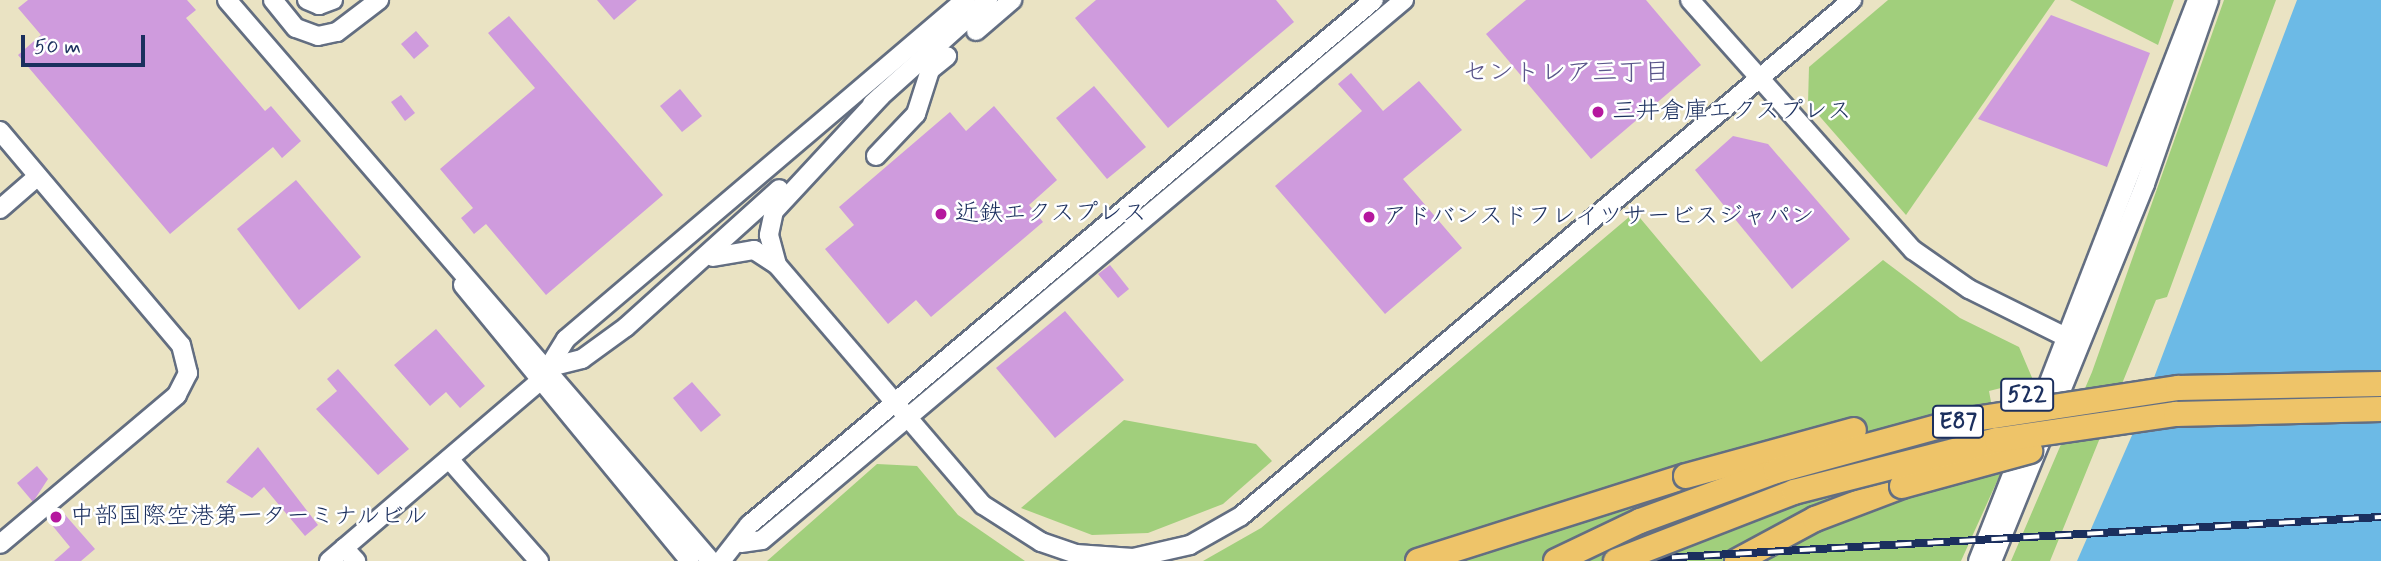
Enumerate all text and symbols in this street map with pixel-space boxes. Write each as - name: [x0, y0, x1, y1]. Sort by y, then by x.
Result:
- scale bar: [24, 21, 149, 65]
- text: 50 m: [34, 33, 81, 61]
- district label: セントレア三丁目: [1462, 58, 1670, 90]
- place label: 三井倉庫エクスプレス: [1612, 98, 1852, 126]
- marker: 三井倉庫エクスプレス: [1590, 104, 1606, 120]
- place label: 近鉄エクスプレス: [955, 200, 1147, 228]
- place label: アドバンスドフレイツサービスジャパン: [1383, 203, 1815, 231]
- marker: 近鉄エクスプレス: [933, 206, 949, 222]
- marker: アドバンスドフレイツサービスジャパン: [1361, 209, 1377, 225]
- road number: 522: [1999, 376, 2055, 414]
- road number: E87: [1932, 402, 1984, 442]
- place label: 中部国際空港第一ターミナルビル: [70, 503, 430, 531]
- marker: 中部国際空港第一ターミナルビル: [48, 509, 64, 525]

